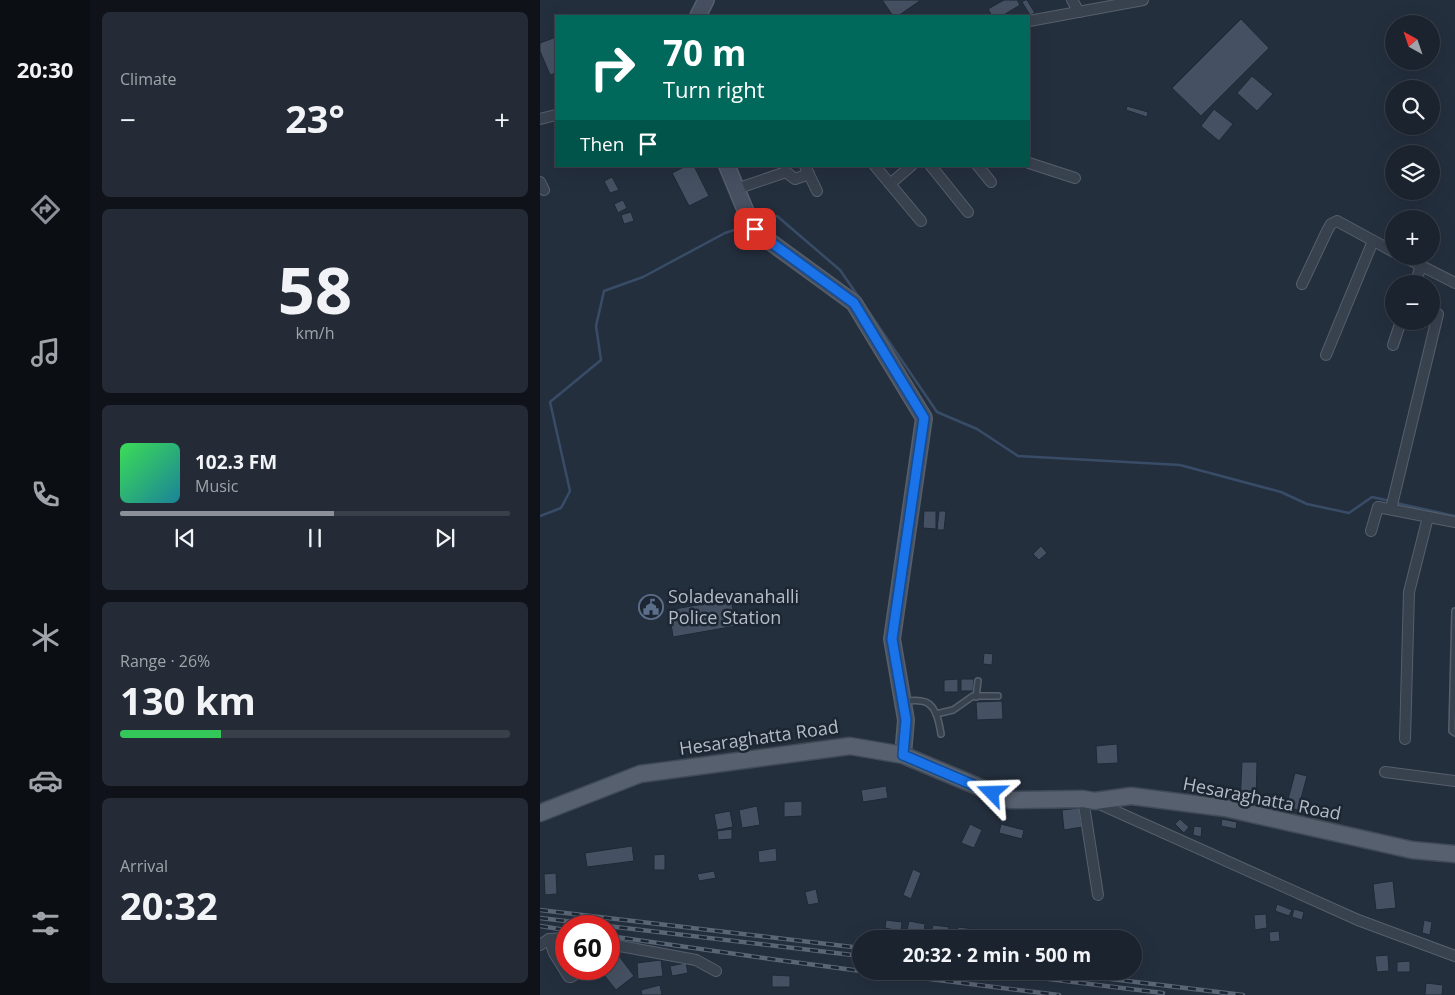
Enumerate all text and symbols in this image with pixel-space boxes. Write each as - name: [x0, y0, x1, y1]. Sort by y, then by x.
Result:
- north arrow: [1385, 15, 1440, 70]
- map controls: [1385, 15, 1440, 330]
- text: 70 m: [663, 29, 746, 76]
- icon: right: [580, 35, 645, 100]
- text: 20:30: [17, 54, 73, 84]
- text: Climate: [120, 68, 177, 90]
- text: Turn right: [663, 74, 765, 104]
- button: search: [1385, 80, 1440, 135]
- text: 23°: [285, 92, 345, 144]
- text: −: [120, 100, 136, 138]
- text: +: [494, 100, 510, 138]
- icon: arrive: [634, 130, 662, 158]
- text: Then: [580, 131, 624, 157]
- button: layers: [1385, 145, 1440, 200]
- icon: directions: [28, 192, 63, 227]
- pin: [734, 208, 776, 250]
- button: +: [1385, 210, 1440, 265]
- icon: arrive: [741, 215, 769, 243]
- text: 58: [278, 245, 352, 333]
- button: −: [1385, 275, 1440, 330]
- text: km/h: [296, 322, 334, 344]
- icon: music: [28, 335, 63, 370]
- text: 102.3 FM: [195, 449, 277, 475]
- text: Music: [195, 475, 239, 497]
- icon: phone: [28, 477, 63, 512]
- icon: previous: [171, 524, 199, 552]
- icon: pause: [301, 524, 329, 552]
- icon: next: [431, 524, 459, 552]
- place label: Soladevanahalli Police Station: [668, 584, 799, 629]
- public building icon: Soladevanahalli Police Station: [638, 594, 664, 620]
- icon: climate: [28, 620, 63, 655]
- text: Range · 26%: [120, 650, 210, 672]
- text: 130 km: [120, 674, 256, 726]
- street label: Hesaraghatta Road: [678, 714, 840, 760]
- icon: car: [28, 763, 63, 798]
- position arrow: [965, 766, 1017, 818]
- street label: Hesaraghatta Road: [1181, 771, 1343, 825]
- text: Arrival: [120, 855, 168, 877]
- text: 20:32: [120, 879, 218, 931]
- icon: filters: [28, 906, 63, 941]
- speed limit sign: 60: [555, 915, 620, 980]
- text: 20:32 · 2 min · 500 m: [903, 942, 1091, 968]

